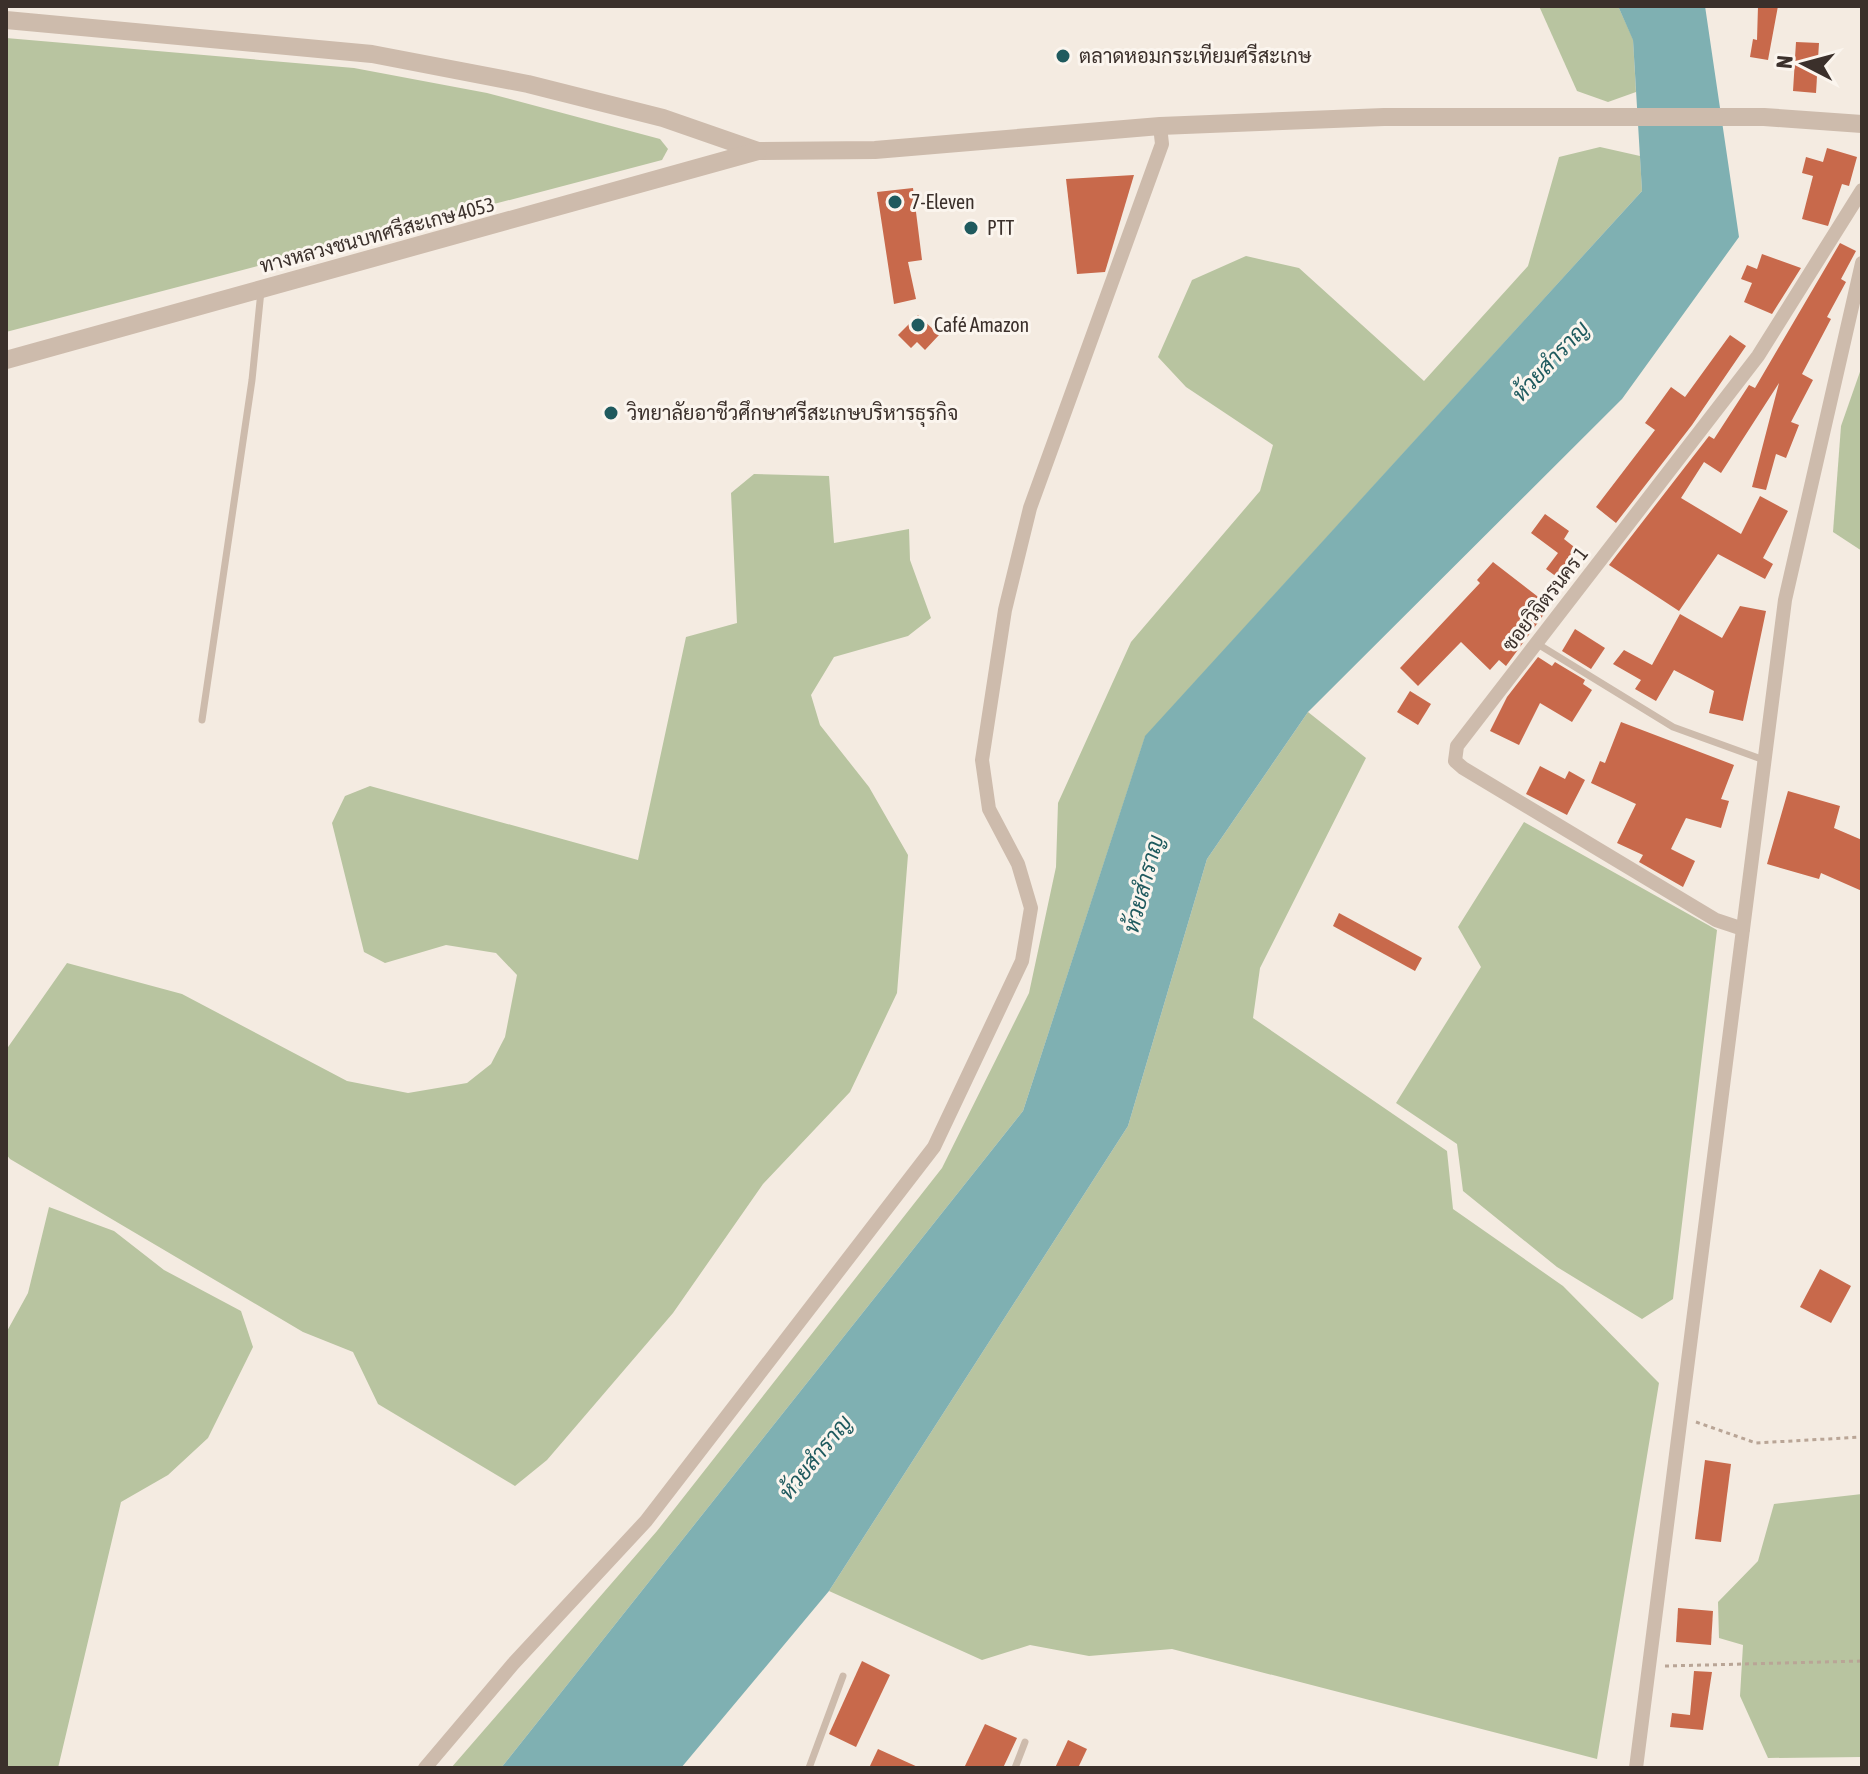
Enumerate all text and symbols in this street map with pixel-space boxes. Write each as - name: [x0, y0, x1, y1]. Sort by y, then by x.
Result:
- north arrow: [1764, 24, 1844, 104]
- place label: ตลาดหอมกระเทียมศรีสะเกษ: [1079, 43, 1312, 67]
- marker: ตลาดหอมกระเทียมศรีสะเกษ: [1054, 47, 1072, 65]
- text: N: [1771, 54, 1798, 70]
- place label: 7-Eleven: [911, 190, 975, 213]
- street label: ทางหลวงชนบทศรีสะเกษ 4053: [257, 191, 497, 277]
- marker: 7-Eleven: [886, 193, 904, 211]
- place label: PTT: [987, 216, 1015, 239]
- marker: PTT: [962, 219, 980, 237]
- place label: Café Amazon: [934, 313, 1029, 336]
- water label: ห้วยสำราญ: [1506, 315, 1595, 407]
- marker: Café Amazon: [909, 316, 927, 334]
- place label: วิทยาลัยอาชีวศึกษาศรีสะเกษบริหารธุรกิจ: [626, 400, 958, 427]
- marker: วิทยาลัยอาชีวศึกษาศรีสะเกษบริหารธุรกิจ: [602, 404, 620, 422]
- street label: ซอยวิจิตรนคร 1: [1497, 542, 1592, 655]
- water label: ห้วยสำราญ: [1117, 832, 1170, 936]
- water label: ห้วยสำราญ: [773, 1410, 858, 1505]

